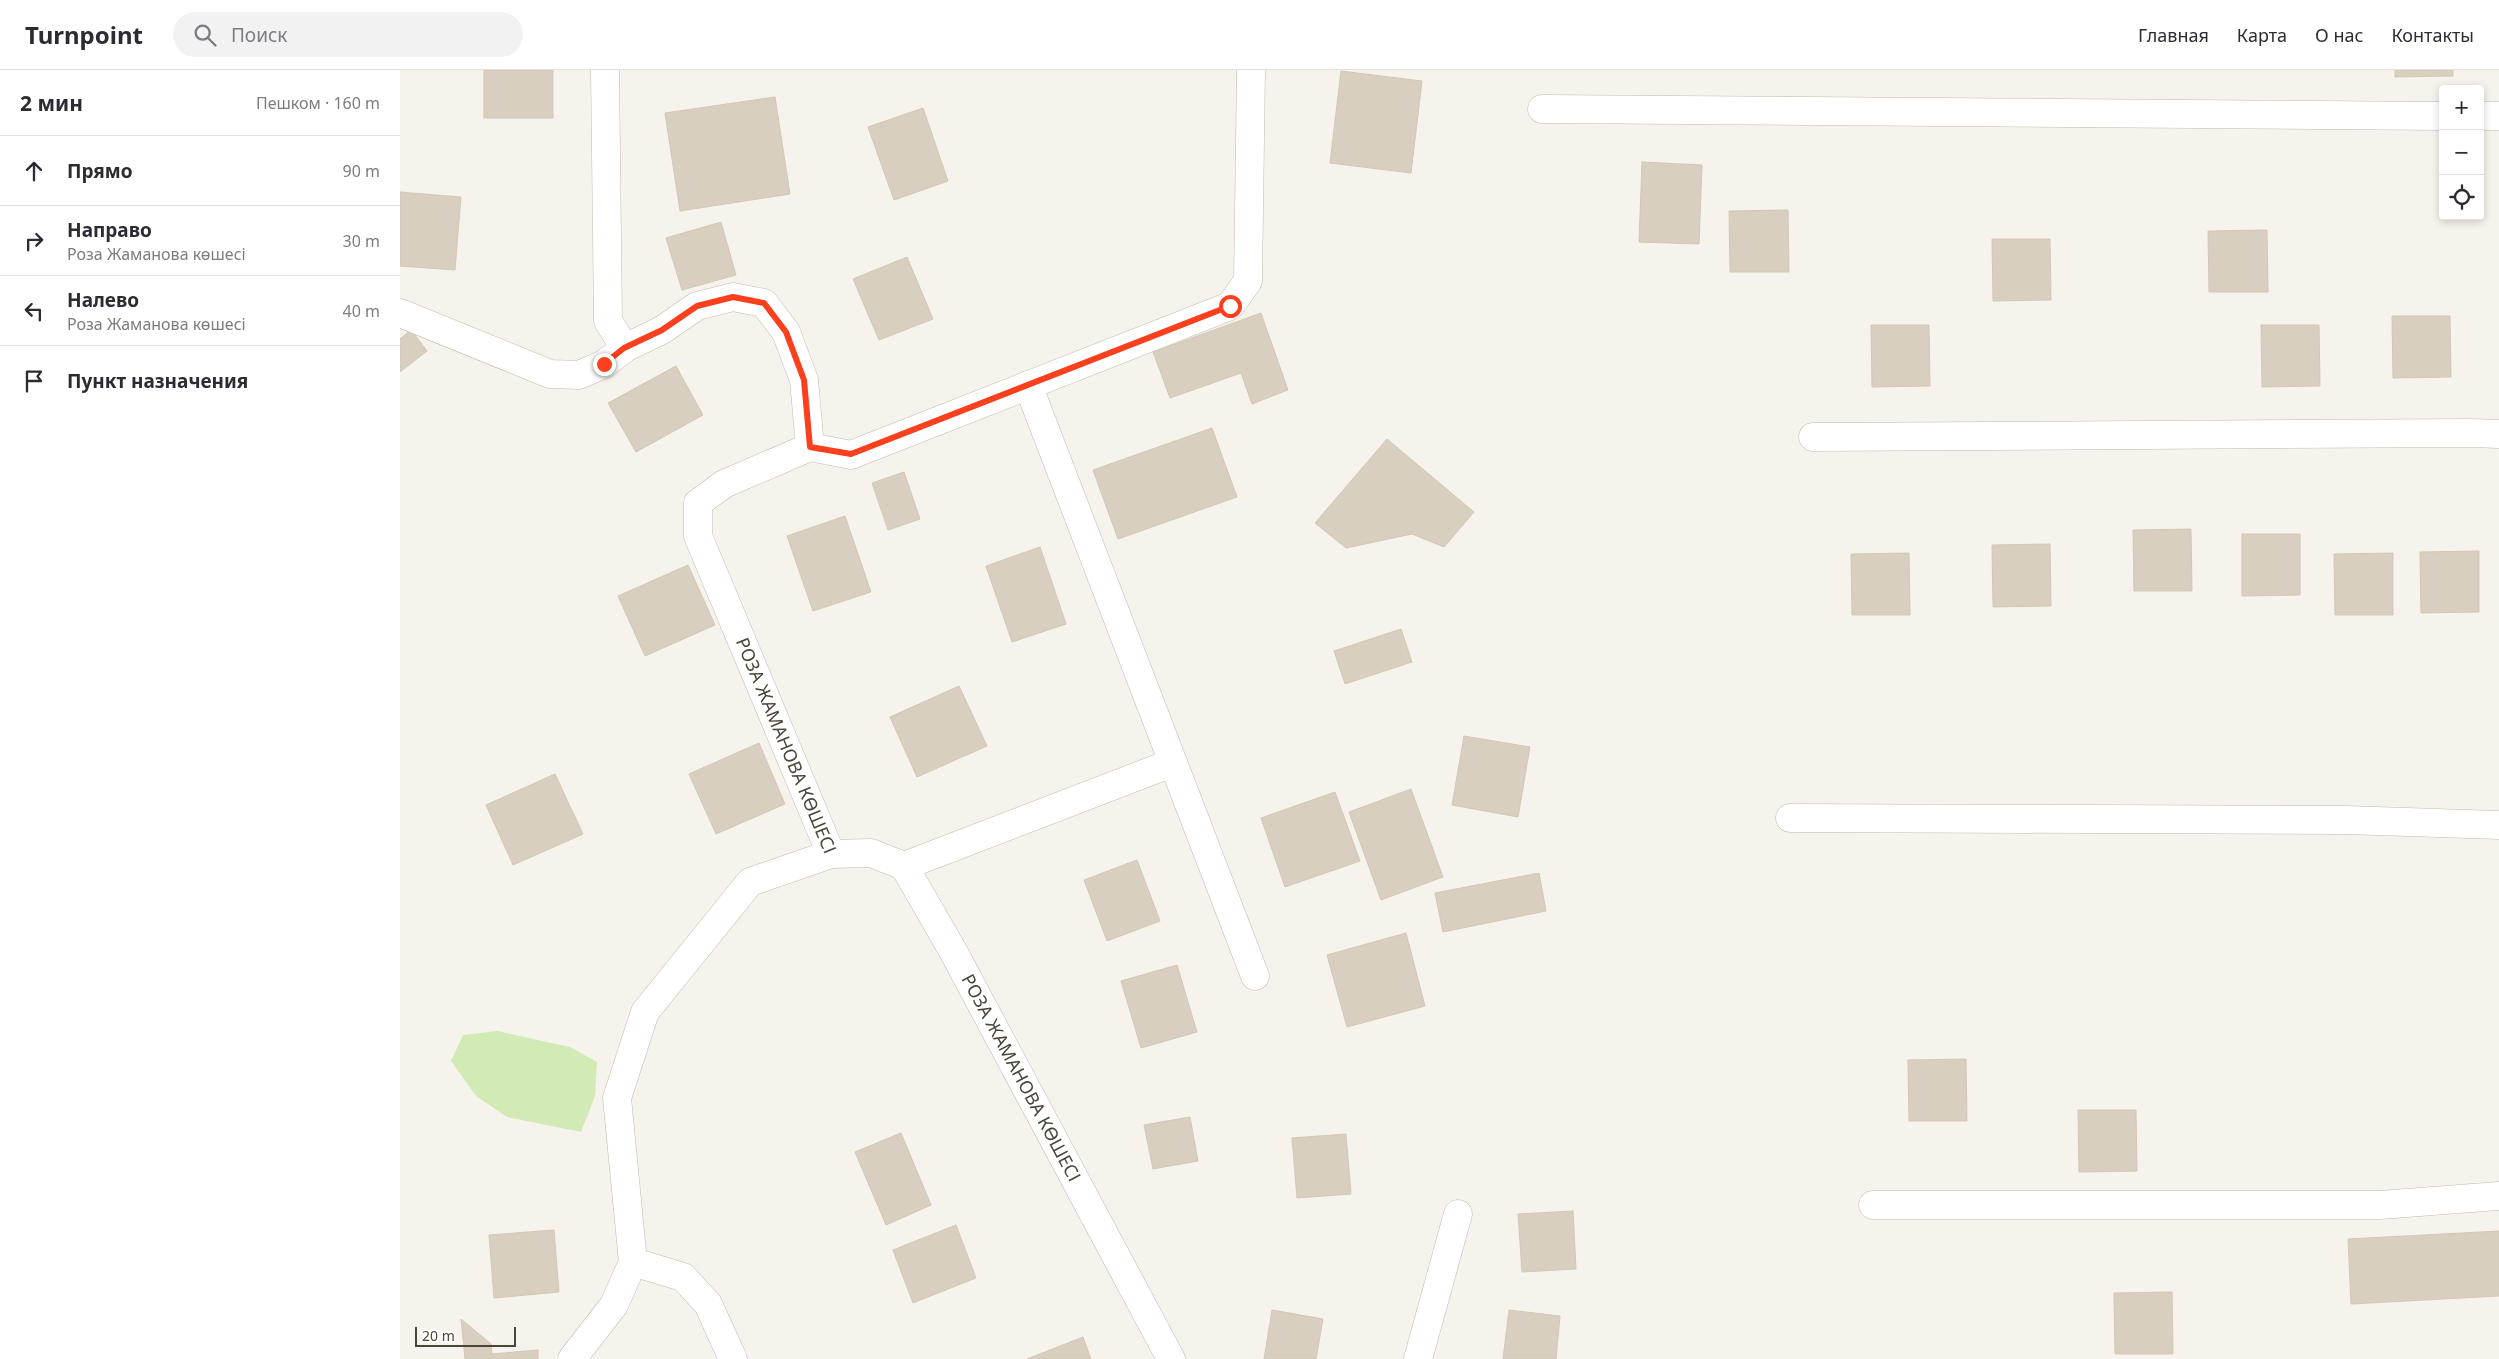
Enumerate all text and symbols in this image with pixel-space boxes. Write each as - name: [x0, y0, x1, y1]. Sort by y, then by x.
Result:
- search box: [173, 12, 523, 57]
- text: Turnpoint: [25, 18, 143, 51]
- icon: search: [191, 21, 219, 49]
- text: Поиск: [231, 22, 287, 48]
- text: Главная: [2138, 23, 2209, 47]
- text: Карта: [2237, 23, 2287, 47]
- text: О нас: [2315, 23, 2363, 47]
- text: Контакты: [2391, 23, 2474, 47]
- map controls: [2439, 85, 2484, 220]
- button: +: [2439, 85, 2484, 130]
- text: 2 мин: [20, 89, 83, 117]
- text: Пешком · 160 m: [256, 92, 380, 114]
- button: −: [2439, 130, 2484, 175]
- icon: ahead: [20, 157, 48, 185]
- text: Прямо: [67, 158, 133, 184]
- text: 90 m: [343, 160, 380, 182]
- button: locate: [2439, 175, 2484, 220]
- text: Направо: [67, 217, 152, 243]
- icon: right: [20, 227, 48, 255]
- text: 30 m: [343, 230, 380, 252]
- text: Роза Жаманова көшесі: [67, 243, 246, 265]
- text: Налево: [67, 287, 139, 313]
- route start: [1219, 295, 1242, 318]
- icon: left: [20, 297, 48, 325]
- text: 40 m: [343, 300, 380, 322]
- text: Роза Жаманова көшесі: [67, 313, 246, 335]
- route end: [593, 353, 616, 376]
- icon: arrive: [20, 367, 48, 395]
- text: Пункт назначения: [67, 368, 248, 394]
- street label: РОЗА ЖАМАНОВА КӨШЕСІ: [731, 634, 842, 857]
- street label: РОЗА ЖАМАНОВА КӨШЕСІ: [957, 970, 1087, 1185]
- scale bar: [415, 1324, 516, 1347]
- text: 20 m: [422, 1326, 455, 1345]

